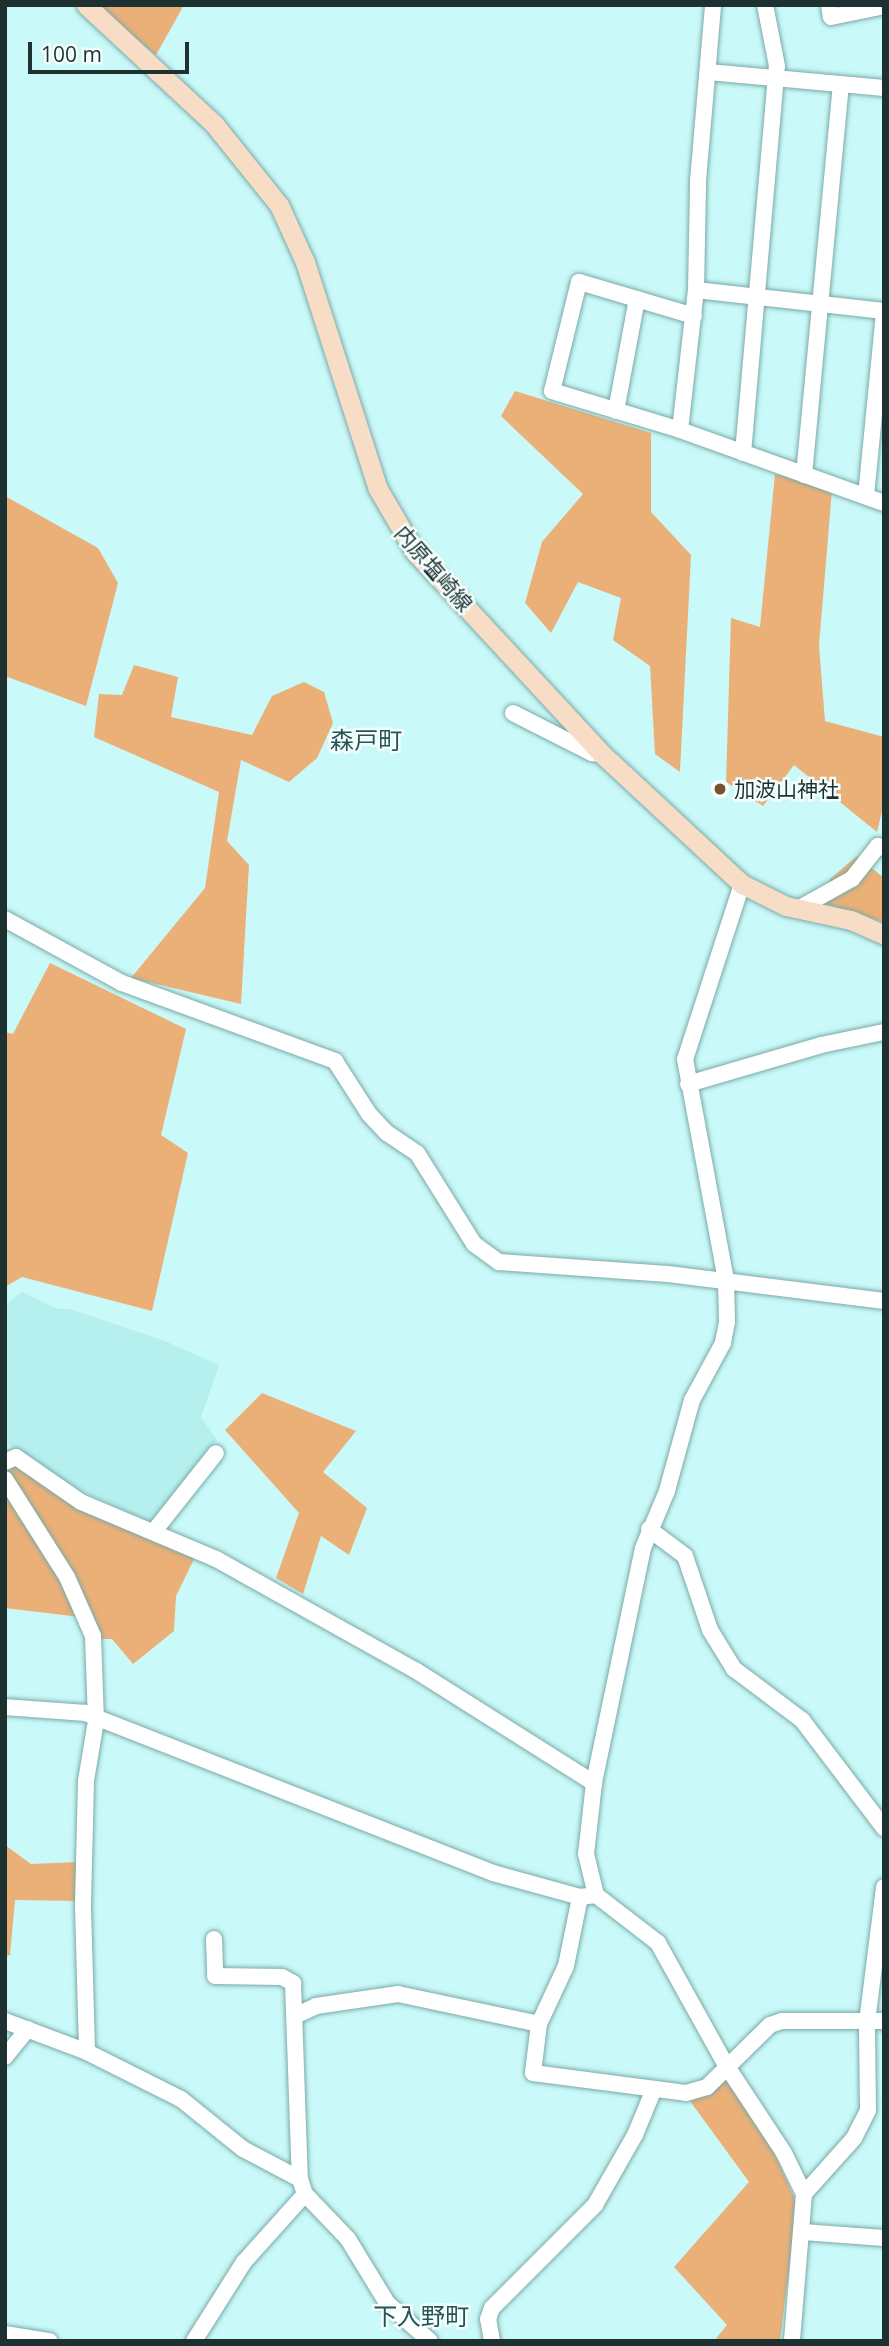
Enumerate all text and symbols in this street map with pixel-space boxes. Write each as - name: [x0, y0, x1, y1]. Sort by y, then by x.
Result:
- scale bar: [32, 28, 192, 72]
- text: 100 m: [41, 40, 102, 68]
- street label: 内原塩崎線: [390, 520, 478, 616]
- district label: 森戸町: [330, 726, 402, 754]
- place label: 加波山神社: [734, 776, 839, 802]
- marker: 加波山神社: [712, 781, 728, 797]
- district label: 下入野町: [373, 2302, 469, 2330]

